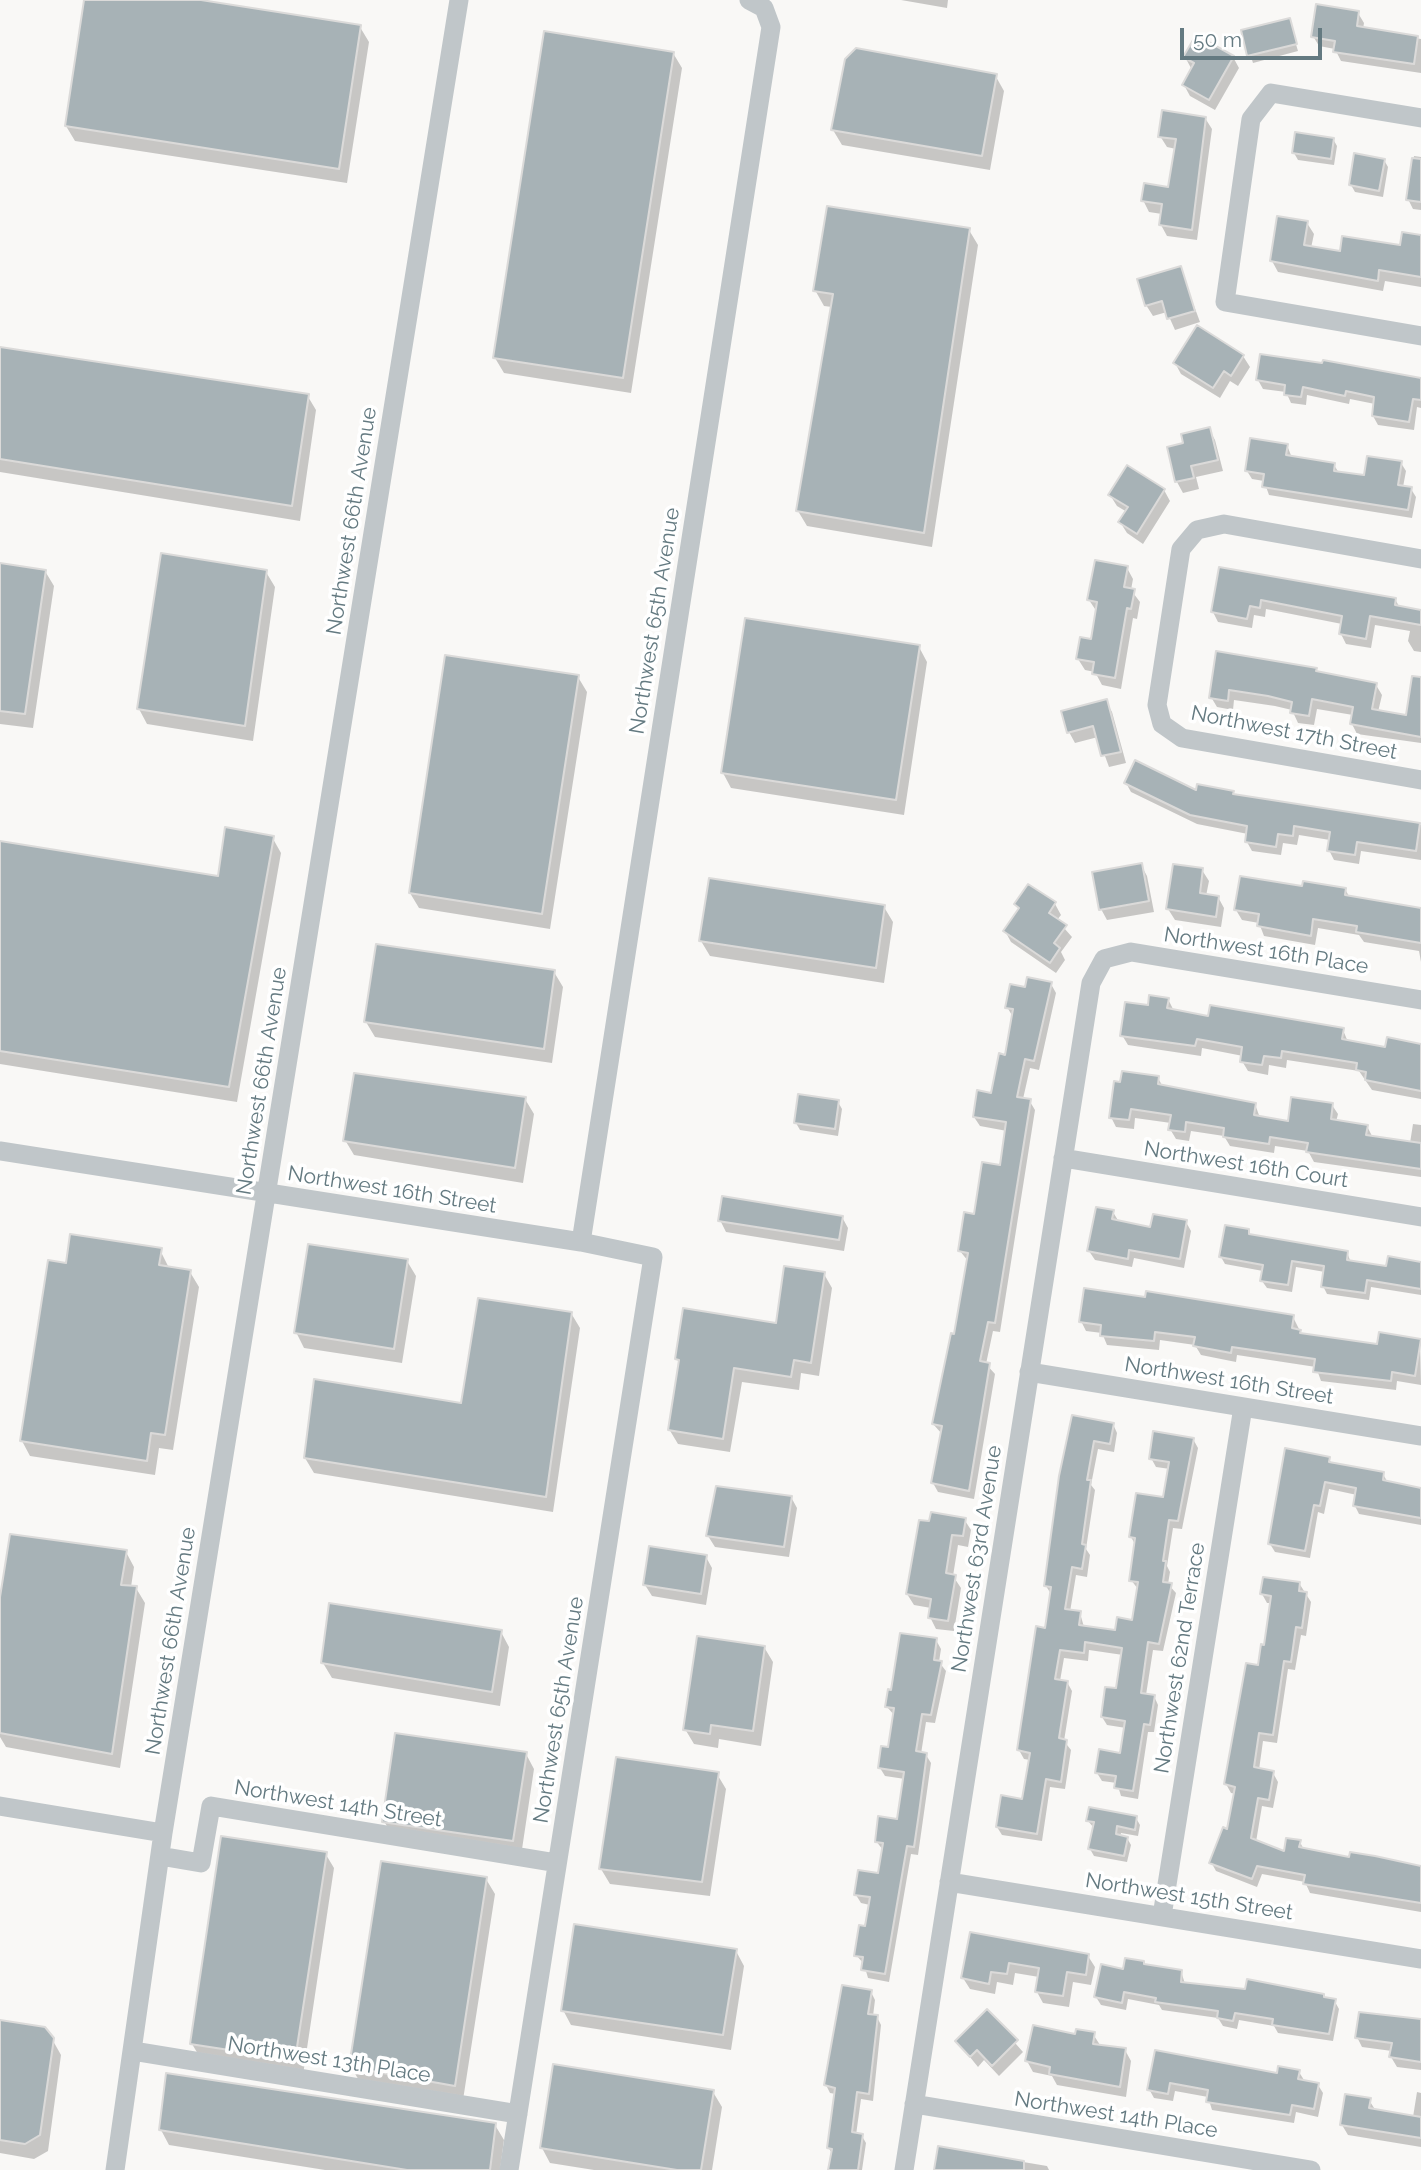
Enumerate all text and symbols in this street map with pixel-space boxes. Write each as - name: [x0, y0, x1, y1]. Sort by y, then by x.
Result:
- scale bar: [1183, 14, 1325, 58]
- text: 50 m: [1193, 27, 1242, 52]
- street label: Northwest 66th Avenue: [322, 405, 382, 637]
- street label: Northwest 65th Avenue: [625, 506, 685, 736]
- street label: Northwest 17th Street: [1189, 701, 1399, 765]
- street label: Northwest 16th Place: [1162, 922, 1370, 980]
- street label: Northwest 66th Avenue: [232, 965, 292, 1197]
- street label: Northwest 16th Court: [1142, 1136, 1350, 1194]
- street label: Northwest 16th Street: [286, 1161, 498, 1219]
- street label: Northwest 16th Street: [1123, 1352, 1335, 1410]
- street label: Northwest 63rd Avenue: [947, 1444, 1007, 1674]
- street label: Northwest 66th Avenue: [141, 1525, 201, 1757]
- street label: Northwest 62nd Terrace: [1149, 1541, 1211, 1775]
- street label: Northwest 65th Avenue: [529, 1595, 589, 1825]
- street label: Northwest 14th Street: [232, 1775, 444, 1833]
- street label: Northwest 15th Street: [1083, 1868, 1295, 1926]
- street label: Northwest 13th Place: [226, 2031, 432, 2089]
- street label: Northwest 14th Place: [1013, 2086, 1219, 2144]

